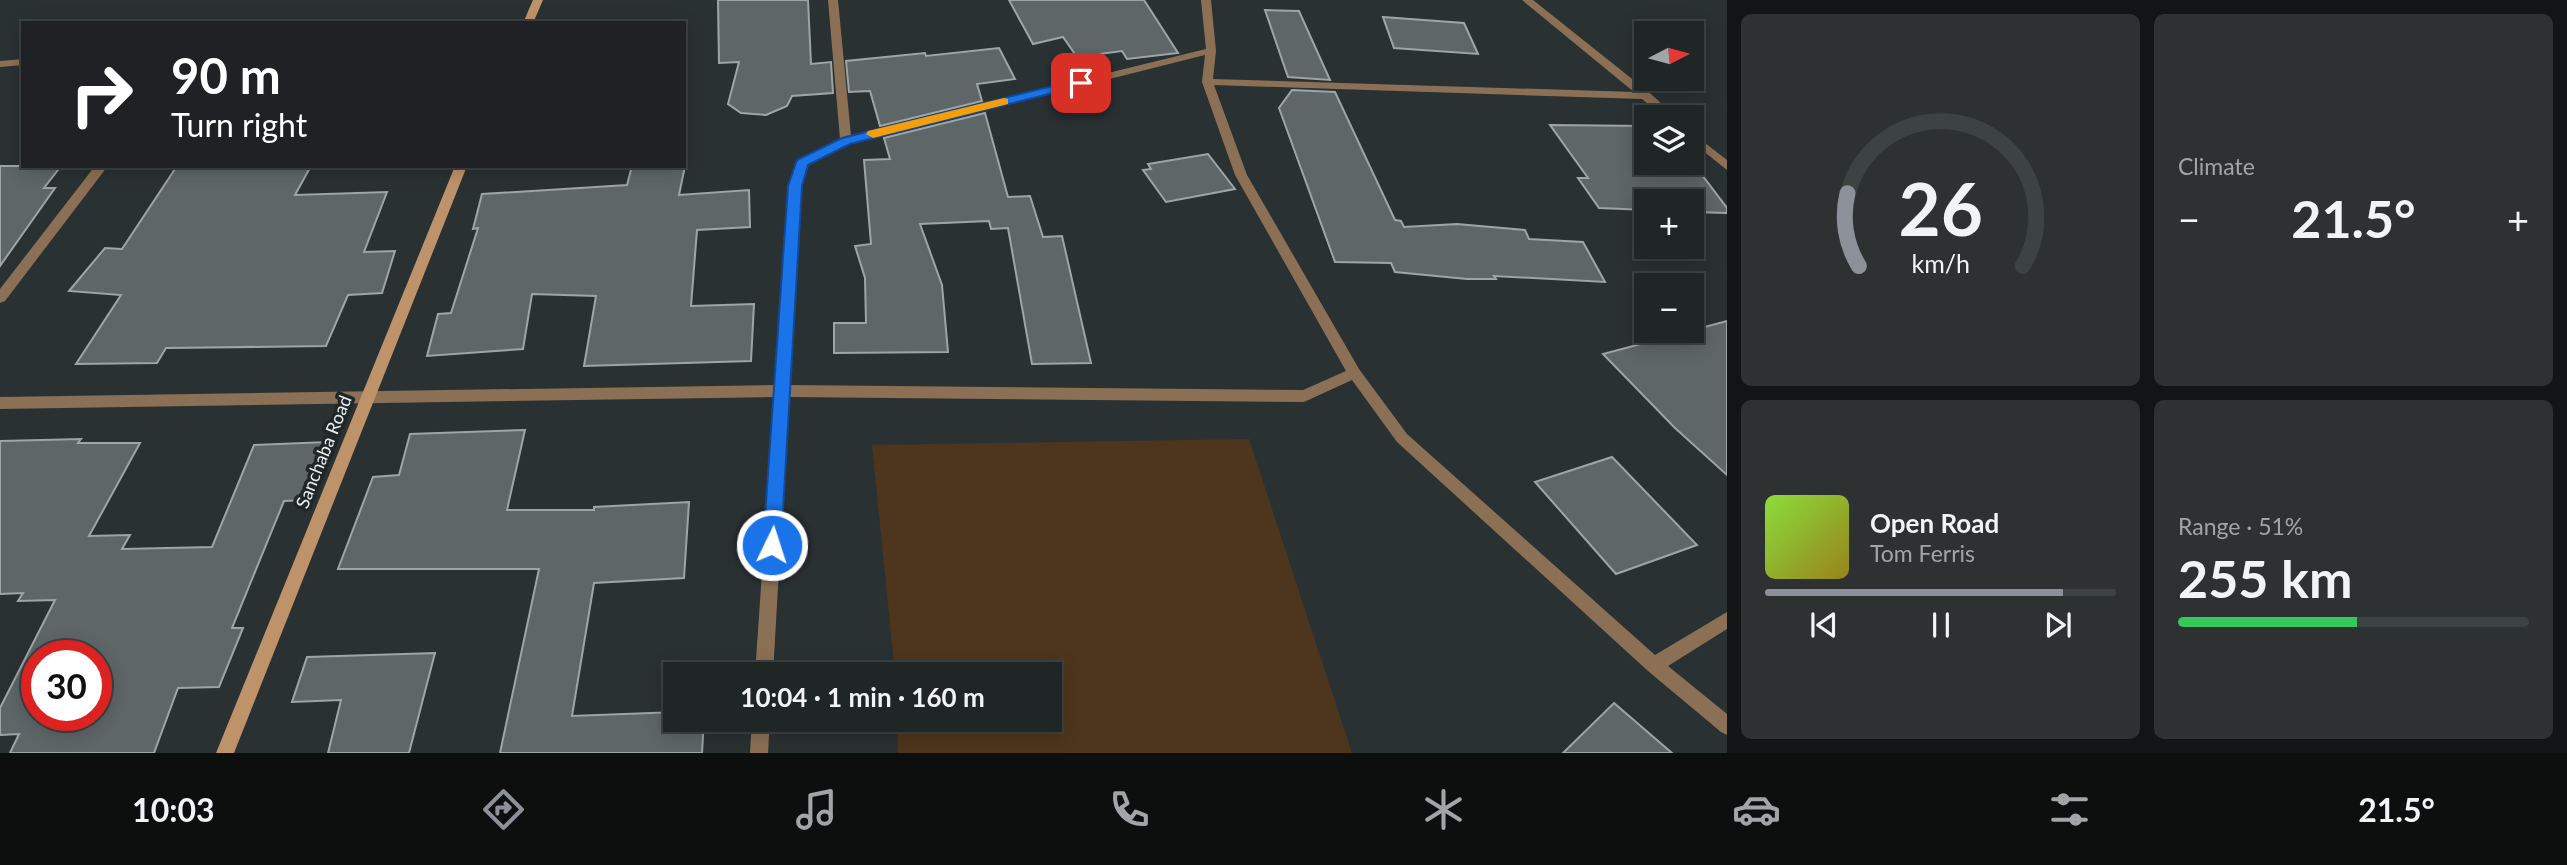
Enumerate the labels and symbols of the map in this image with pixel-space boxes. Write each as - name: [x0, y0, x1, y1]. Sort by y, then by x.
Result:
- north arrow: [1634, 21, 1704, 91]
- pin: [1051, 53, 1111, 113]
- street label: Sanchaba Road: [290, 392, 356, 511]
- position arrow: [735, 508, 809, 582]
- speed limit sign: 30: [21, 640, 112, 731]

